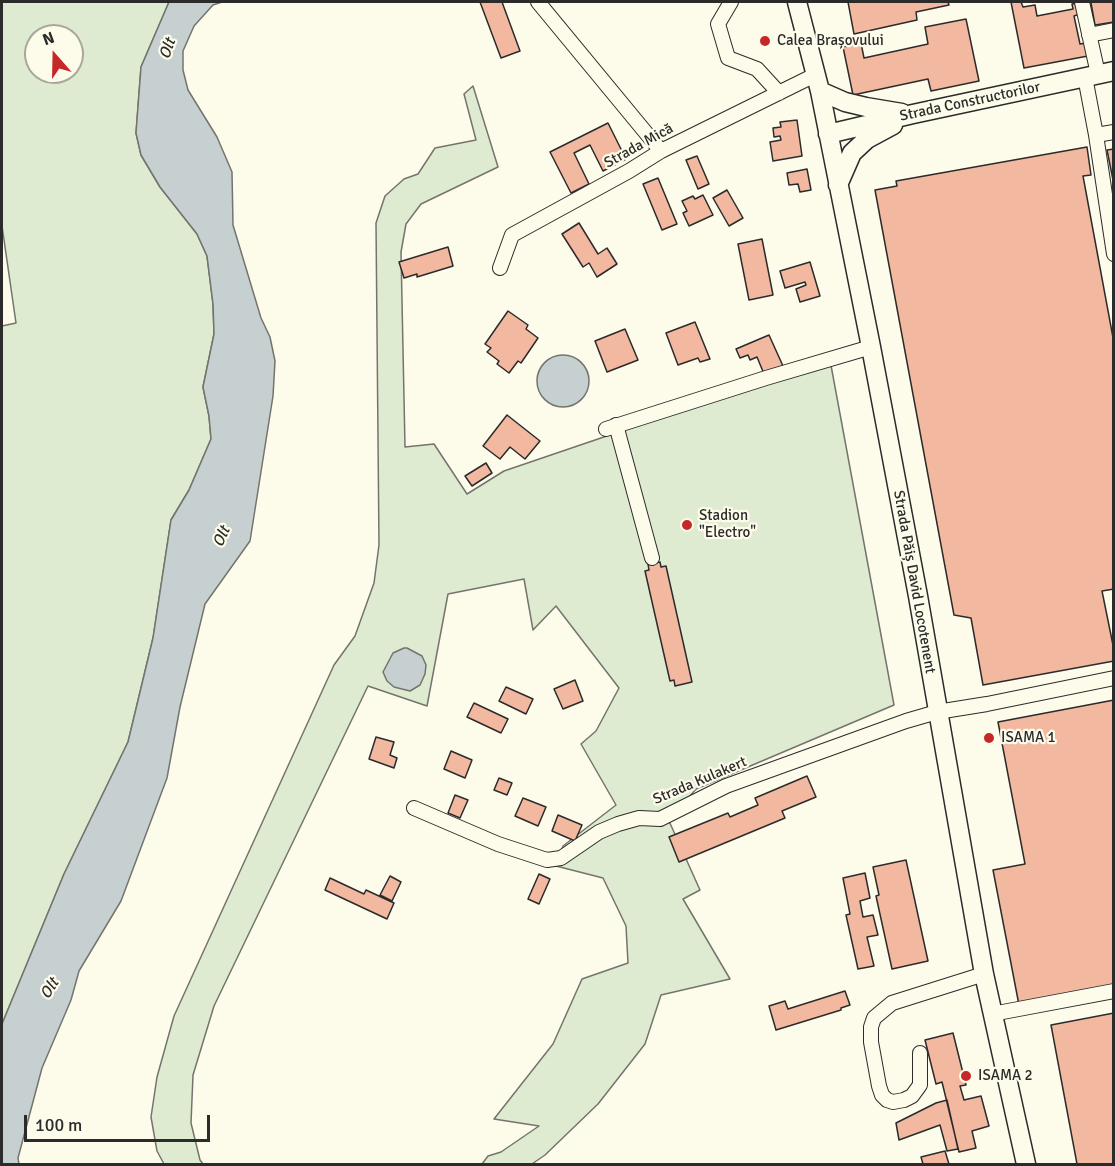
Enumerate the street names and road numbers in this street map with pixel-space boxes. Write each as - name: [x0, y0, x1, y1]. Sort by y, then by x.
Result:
- street label: Strada Constructorilor: [898, 78, 1042, 126]
- street label: Strada Mică: [601, 120, 677, 172]
- street label: Strada Păiș David Locotenent: [889, 489, 939, 675]
- street label: Strada Kulakert: [650, 753, 750, 809]

